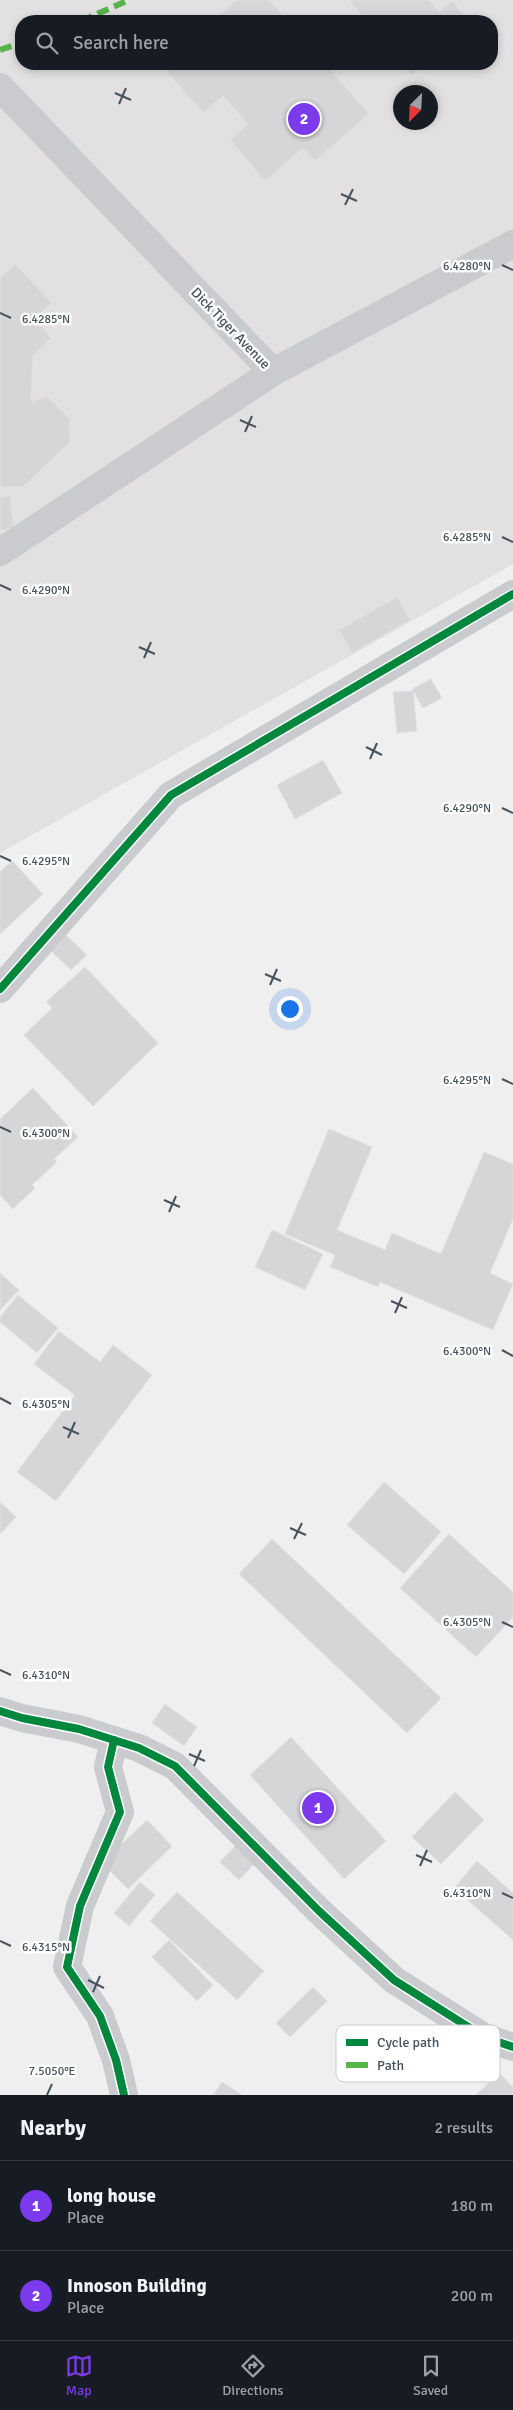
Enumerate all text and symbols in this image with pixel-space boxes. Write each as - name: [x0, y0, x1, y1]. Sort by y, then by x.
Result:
- search box: [15, 15, 498, 70]
- icon: search: [33, 29, 61, 57]
- text: Search here: [73, 31, 169, 55]
- north arrow: [393, 85, 438, 130]
- pin: 2: [288, 100, 320, 138]
- text: 6.4280°N: [443, 259, 491, 274]
- street label: Dick Tiger Avenue: [187, 284, 274, 373]
- text: 6.4285°N: [22, 312, 70, 327]
- text: 6.4285°N: [443, 530, 491, 545]
- text: 6.4290°N: [22, 583, 70, 598]
- text: 6.4290°N: [443, 801, 491, 816]
- text: 6.4295°N: [22, 854, 70, 869]
- your location: [277, 996, 303, 1022]
- text: 6.4295°N: [443, 1073, 491, 1088]
- text: 6.4300°N: [22, 1126, 70, 1141]
- text: 6.4300°N: [443, 1344, 491, 1359]
- text: 6.4305°N: [22, 1397, 70, 1412]
- text: 6.4305°N: [443, 1615, 491, 1630]
- text: 6.4310°N: [22, 1668, 70, 1683]
- pin: 1: [302, 1789, 334, 1827]
- text: 6.4310°N: [443, 1886, 491, 1901]
- text: 6.4315°N: [22, 1940, 70, 1955]
- legend: [336, 2025, 500, 2082]
- text: Cycle path: [377, 2034, 439, 2051]
- text: Path: [377, 2057, 404, 2074]
- text: 7.5050°E: [29, 2064, 76, 2079]
- text: Nearby: [20, 2115, 86, 2141]
- text: 2 results: [434, 2118, 493, 2138]
- text: long house: [67, 2184, 156, 2208]
- text: 1: [32, 2196, 40, 2216]
- text: 180 m: [451, 2196, 493, 2216]
- text: Place: [67, 2208, 104, 2228]
- text: Innoson Building: [67, 2274, 207, 2298]
- text: 2: [32, 2286, 40, 2306]
- text: 200 m: [451, 2286, 493, 2306]
- text: Place: [67, 2298, 104, 2318]
- tab: Map: [65, 2352, 93, 2399]
- tab: Directions: [222, 2352, 283, 2399]
- tab: Saved: [413, 2352, 448, 2399]

